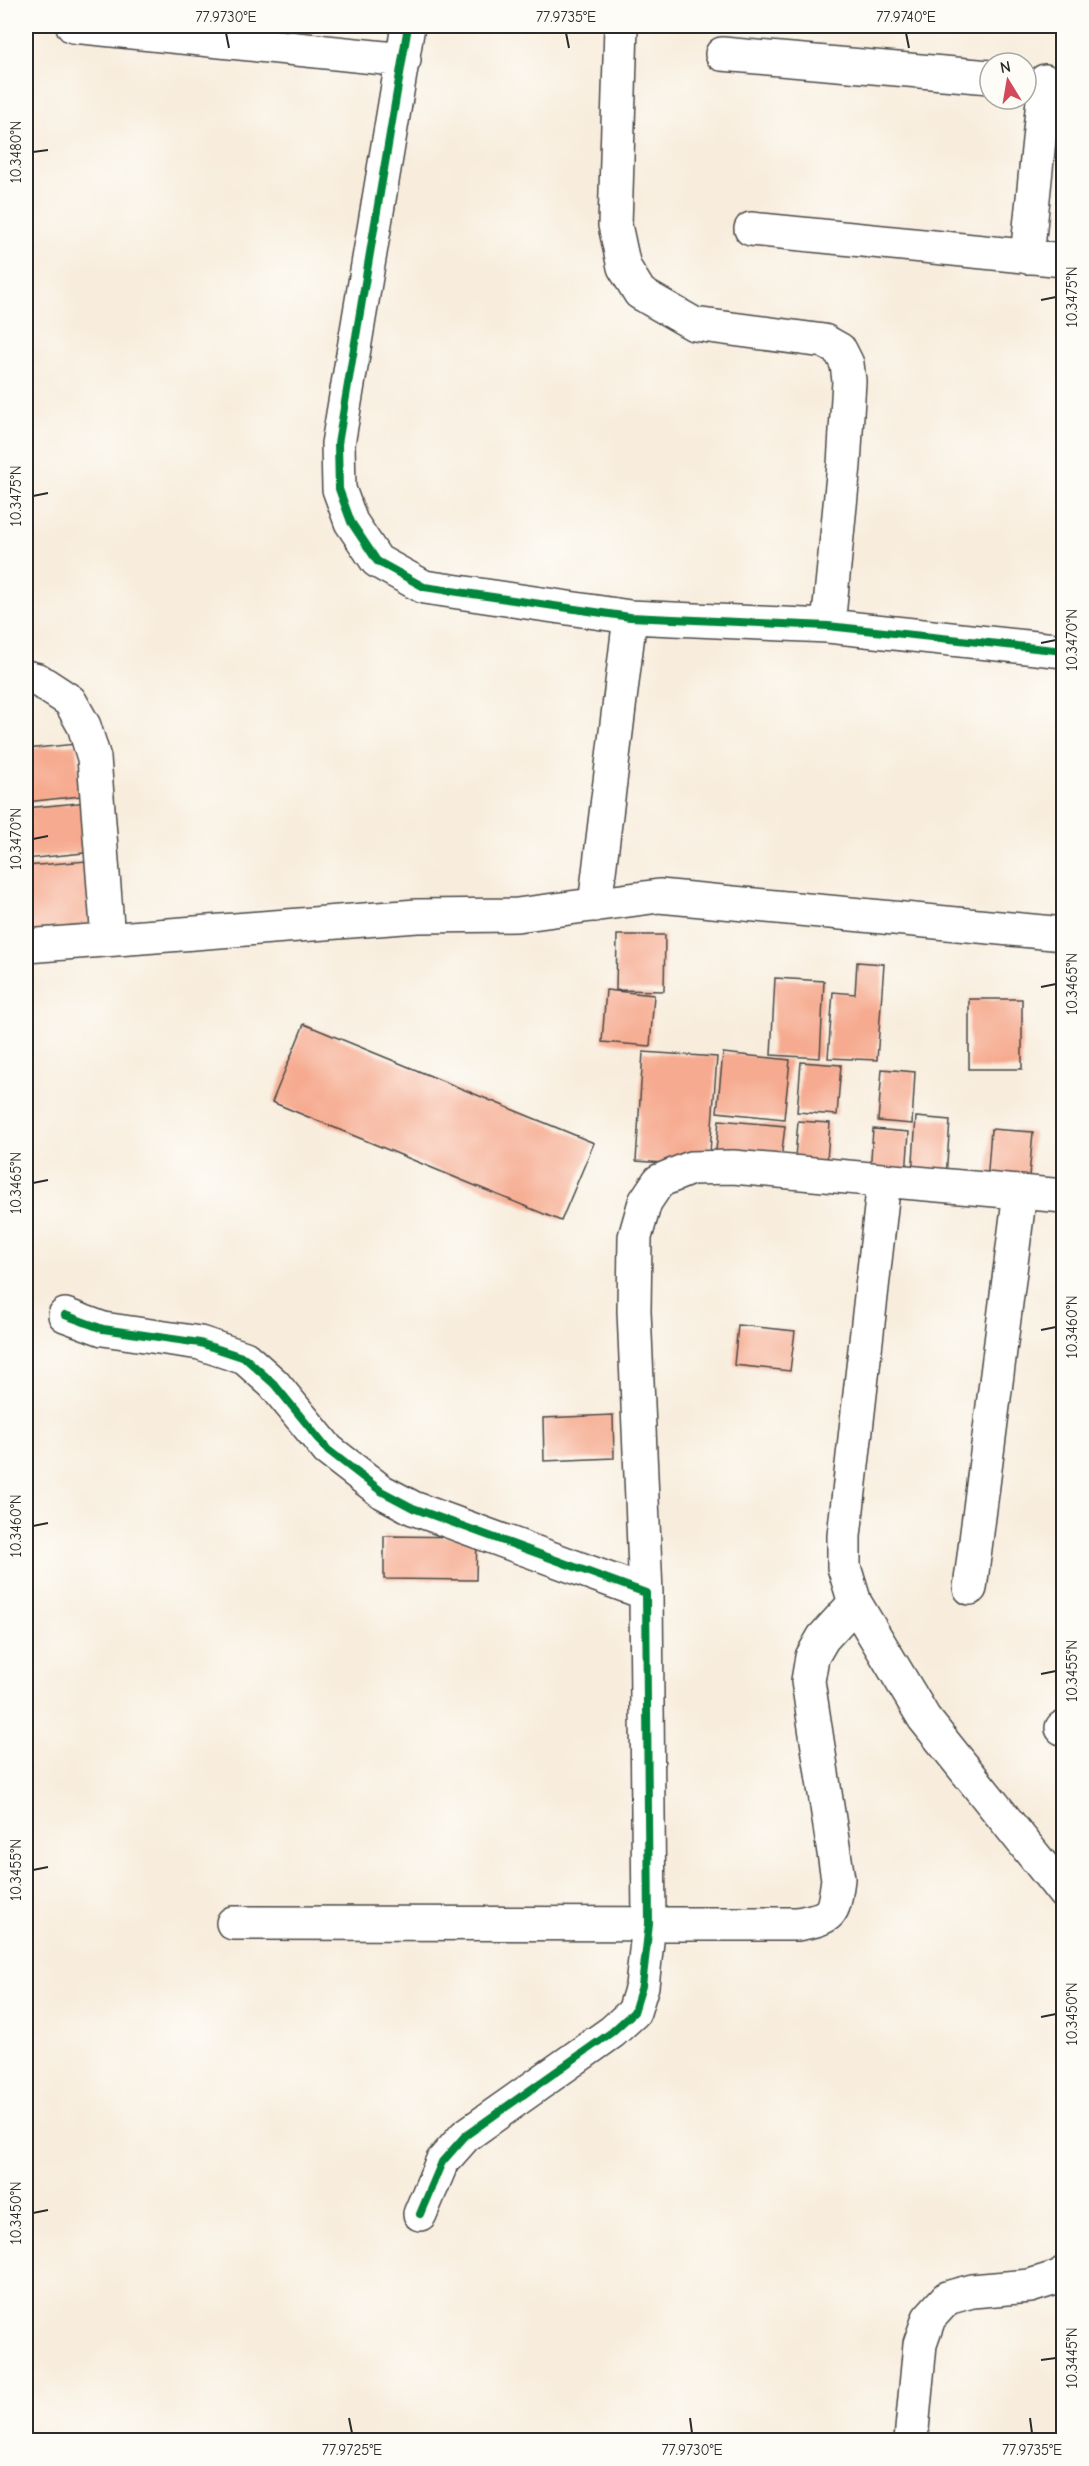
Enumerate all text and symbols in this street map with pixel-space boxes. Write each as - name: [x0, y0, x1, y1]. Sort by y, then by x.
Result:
- text: 77.9730°E: [195, 8, 257, 26]
- text: 77.9735°E: [536, 8, 596, 26]
- text: 77.9740°E: [876, 8, 936, 26]
- north arrow: [978, 51, 1038, 111]
- text: N: [998, 57, 1012, 77]
- text: 10.3480°N: [7, 121, 25, 183]
- text: 10.3475°N: [1063, 266, 1081, 328]
- text: 10.3475°N: [7, 465, 25, 527]
- text: 10.3470°N: [1063, 609, 1081, 671]
- text: 10.3470°N: [7, 808, 25, 870]
- text: 10.3465°N: [1063, 953, 1081, 1015]
- text: 10.3465°N: [7, 1152, 25, 1214]
- text: 10.3460°N: [1063, 1295, 1081, 1359]
- text: 10.3460°N: [7, 1494, 25, 1558]
- text: 10.3455°N: [1063, 1640, 1081, 1702]
- text: 10.3455°N: [7, 1839, 25, 1901]
- text: 10.3450°N: [1063, 1982, 1081, 2046]
- text: 10.3450°N: [7, 2181, 25, 2245]
- text: 10.3445°N: [1063, 2327, 1081, 2389]
- text: 77.9725°E: [322, 2441, 382, 2459]
- text: 77.9730°E: [661, 2441, 723, 2459]
- text: 77.9735°E: [1002, 2441, 1062, 2459]

